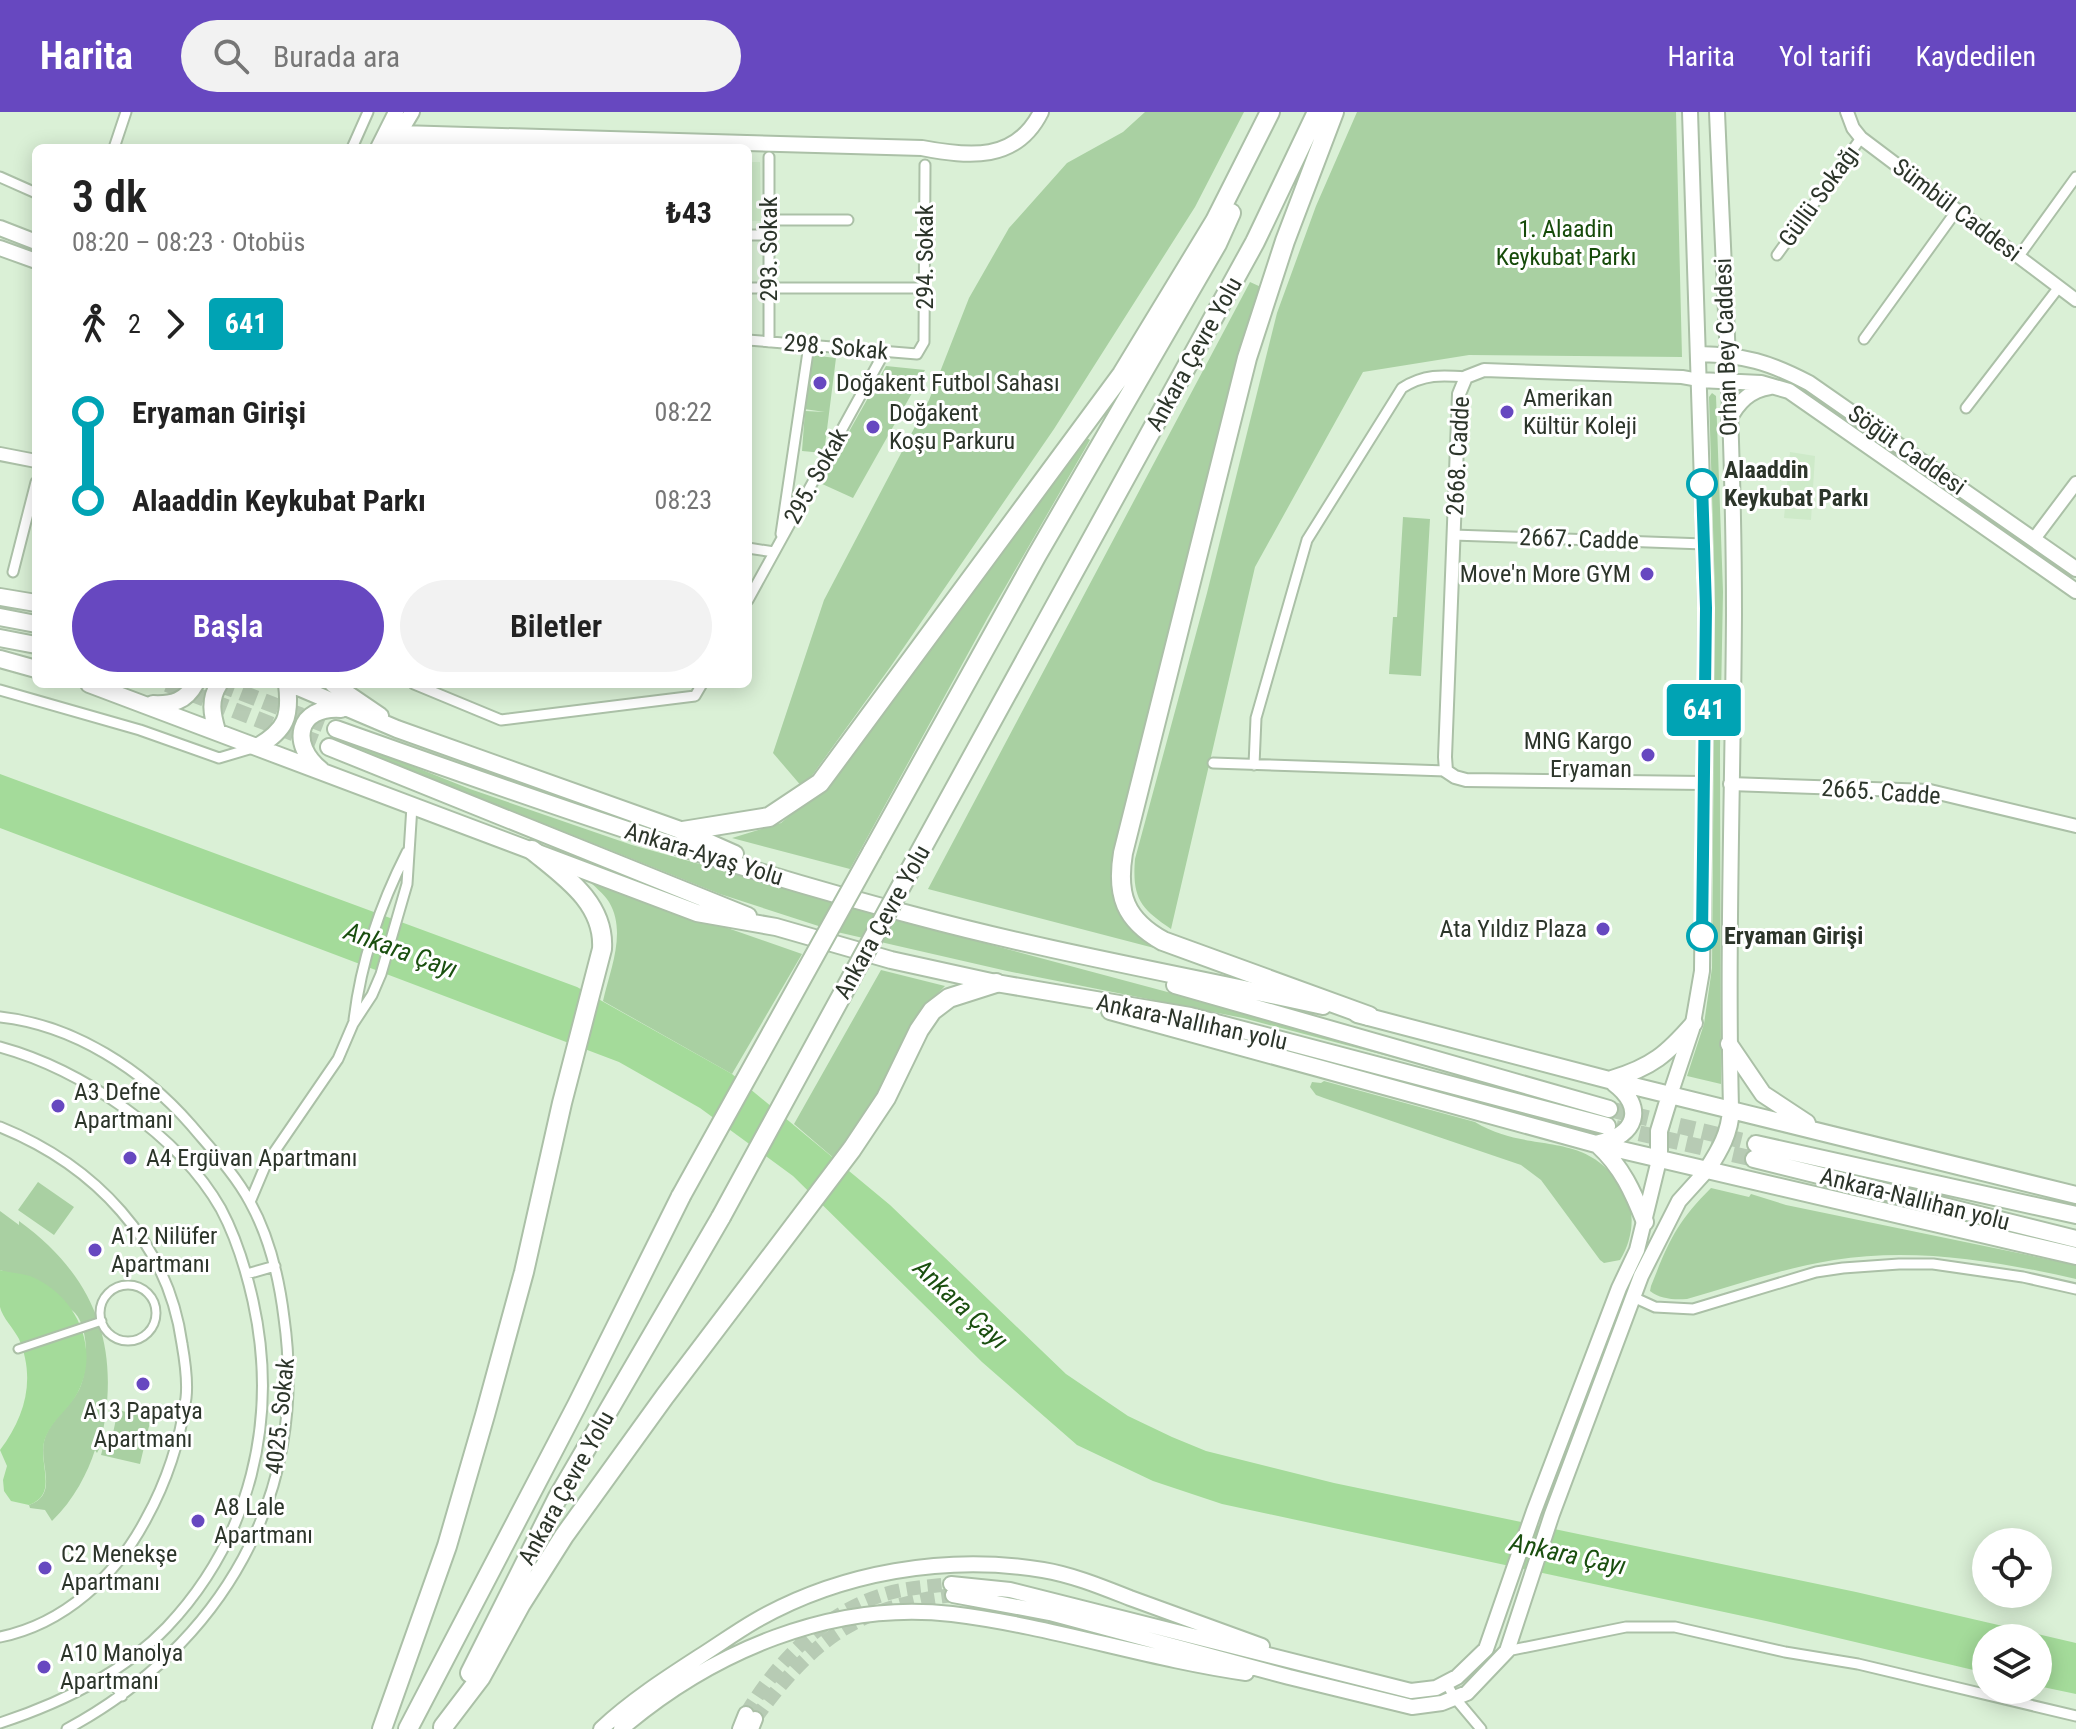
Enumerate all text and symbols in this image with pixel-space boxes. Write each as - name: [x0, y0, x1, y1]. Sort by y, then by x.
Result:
- search box: [181, 20, 741, 92]
- text: Harita: [40, 34, 133, 78]
- icon: search: [209, 34, 253, 78]
- text: Burada ara: [273, 39, 400, 74]
- text: Harita: [1667, 40, 1735, 73]
- text: Yol tarifi: [1779, 40, 1872, 73]
- text: Kaydedilen: [1916, 40, 2036, 73]
- street label: Güllü Sokağı: [1773, 140, 1865, 252]
- street label: Sümbül Caddesi: [1887, 153, 2027, 267]
- text: 3 dk: [72, 171, 147, 223]
- text: ₺43: [666, 195, 712, 230]
- street label: 293. Sokak: [755, 196, 783, 302]
- street label: 294. Sokak: [911, 204, 939, 310]
- park label: 1. Alaadin Keykubat Parkı: [1496, 215, 1636, 271]
- text: 08:20 – 08:23 · Otobüs: [72, 227, 305, 257]
- street label: Orhan Bey Caddesi: [1709, 257, 1743, 437]
- street label: Ankara Çevre Yolu: [1140, 272, 1248, 436]
- icon: walk: [72, 302, 116, 346]
- icon: forward: [153, 302, 197, 346]
- text: 641: [225, 307, 267, 340]
- text: 2: [128, 309, 141, 339]
- street label: 298. Sokak: [782, 328, 890, 366]
- place label: Doğakent Futbol Sahası: [836, 369, 1060, 397]
- marker: Doğakent Futbol Sahası: [811, 374, 829, 392]
- place label: Amerikan Kültür Koleji: [1523, 384, 1637, 440]
- text: Eryaman Girişi: [132, 395, 306, 430]
- street label: 2668. Cadde: [1441, 396, 1475, 516]
- text: 08:22: [655, 397, 712, 427]
- place label: Doğakent Koşu Parkuru: [889, 399, 1015, 455]
- street label: Söğüt Caddesi: [1843, 399, 1971, 501]
- marker: Amerikan Kültür Koleji: [1498, 403, 1516, 421]
- marker: Doğakent Koşu Parkuru: [864, 418, 882, 436]
- street label: 295. Sokak: [778, 423, 854, 529]
- place label: Alaaddin Keykubat Parkı: [1724, 456, 1869, 512]
- marker: Alaaddin Keykubat Parkı: [1687, 469, 1717, 499]
- text: Alaaddin Keykubat Parkı: [132, 483, 426, 518]
- text: 08:23: [655, 485, 712, 515]
- street label: 2667. Cadde: [1519, 523, 1639, 555]
- place label: Move'n More GYM: [1460, 560, 1631, 588]
- marker: Move'n More GYM: [1638, 565, 1656, 583]
- button: Başla: [72, 580, 384, 672]
- button: Biletler: [400, 580, 712, 672]
- line badge: 641: [1658, 684, 1750, 736]
- text: 641: [1683, 693, 1725, 726]
- place label: MNG Kargo Eryaman: [1524, 727, 1632, 783]
- marker: MNG Kargo Eryaman: [1639, 746, 1657, 764]
- street label: 2665. Cadde: [1820, 774, 1942, 810]
- street label: Ankara-Ayaş Yolu: [621, 817, 787, 891]
- street label: Ankara Çevre Yolu: [828, 840, 936, 1004]
- water label: Ankara Çayı: [339, 915, 462, 984]
- place label: Ata Yıldız Plaza: [1440, 915, 1587, 943]
- marker: Ata Yıldız Plaza: [1594, 920, 1612, 938]
- marker: Eryaman Girişi: [1687, 921, 1717, 951]
- place label: Eryaman Girişi: [1724, 922, 1863, 950]
- street label: Ankara-Nallıhan yolu: [1094, 988, 1290, 1056]
- place label: A3 Defne Apartmanı: [74, 1078, 173, 1134]
- marker: A3 Defne Apartmanı: [49, 1097, 67, 1115]
- place label: A4 Ergüvan Apartmanı: [146, 1144, 357, 1172]
- marker: A4 Ergüvan Apartmanı: [121, 1149, 139, 1167]
- street label: Ankara-Nallıhan yolu: [1817, 1162, 2013, 1236]
- place label: A12 Nilüfer Apartmanı: [111, 1222, 217, 1278]
- marker: A12 Nilüfer Apartmanı: [86, 1241, 104, 1259]
- water label: Ankara Çayı: [907, 1252, 1014, 1355]
- street label: 4025. Sokak: [260, 1356, 300, 1476]
- marker: A13 Papatya Apartmanı: [134, 1375, 152, 1393]
- place label: A13 Papatya Apartmanı: [83, 1397, 203, 1453]
- street label: Ankara Çevre Yolu: [512, 1406, 620, 1570]
- place label: A8 Lale Apartmanı: [214, 1493, 313, 1549]
- marker: A8 Lale Apartmanı: [189, 1512, 207, 1530]
- water label: Ankara Çayı: [1506, 1527, 1629, 1581]
- map controls: [1972, 1528, 2052, 1704]
- button: locate: [1972, 1528, 2052, 1608]
- place label: C2 Menekşe Apartmanı: [61, 1540, 177, 1596]
- marker: C2 Menekşe Apartmanı: [36, 1559, 54, 1577]
- button: layers: [1972, 1624, 2052, 1704]
- place label: A10 Manolya Apartmanı: [60, 1639, 183, 1695]
- marker: A10 Manolya Apartmanı: [35, 1658, 53, 1676]

